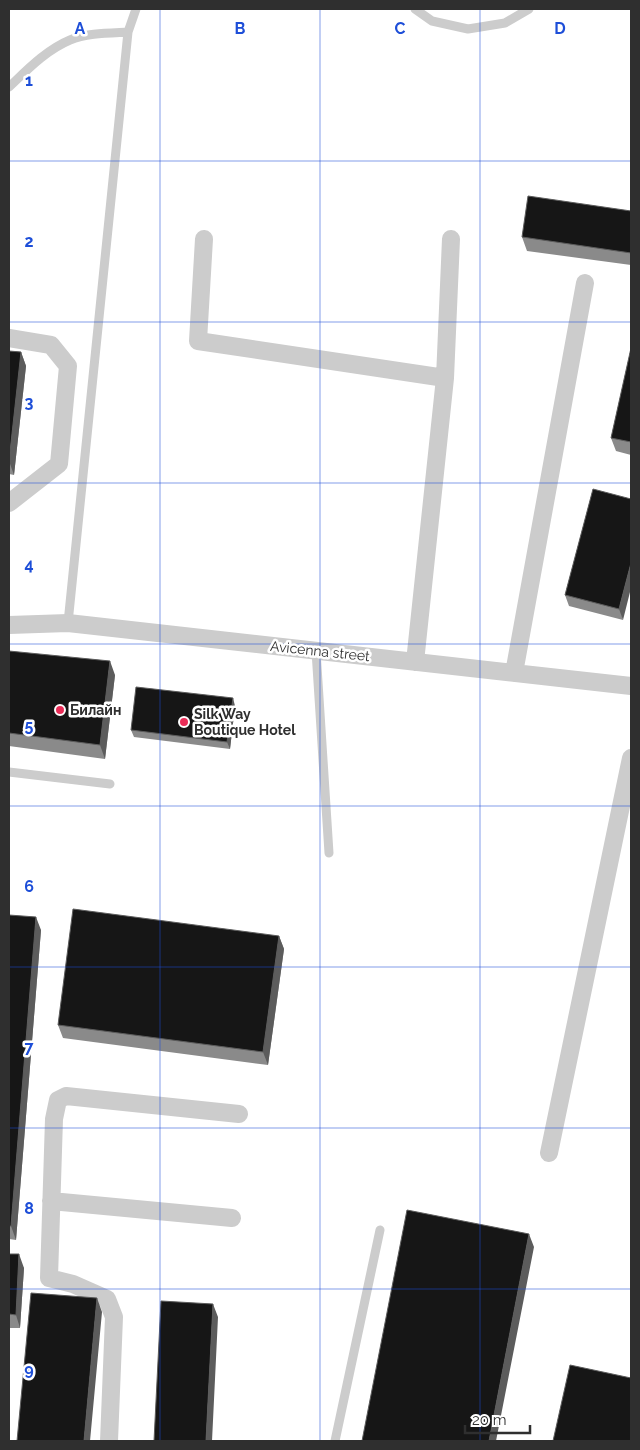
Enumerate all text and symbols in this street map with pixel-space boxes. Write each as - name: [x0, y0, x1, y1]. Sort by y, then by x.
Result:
- text: A: [75, 19, 86, 38]
- text: B: [235, 19, 246, 38]
- text: C: [395, 19, 406, 38]
- text: D: [554, 19, 566, 38]
- text: 1: [25, 71, 33, 90]
- text: 2: [24, 232, 34, 251]
- text: 3: [25, 393, 34, 412]
- text: 4: [24, 555, 34, 574]
- street label: Avicenna street: [269, 638, 371, 664]
- place label: Билайн: [70, 702, 121, 718]
- marker: Билайн: [54, 704, 66, 716]
- place label: Silk Way Boutique Hotel: [194, 706, 296, 738]
- text: 5: [25, 716, 34, 735]
- marker: Silk Way Boutique Hotel: [178, 716, 190, 728]
- text: 6: [24, 877, 34, 896]
- text: 7: [25, 1038, 34, 1057]
- text: 8: [24, 1199, 34, 1218]
- text: 9: [24, 1360, 34, 1379]
- scale bar: [465, 1402, 530, 1434]
- text: 20 m: [472, 1411, 507, 1429]

